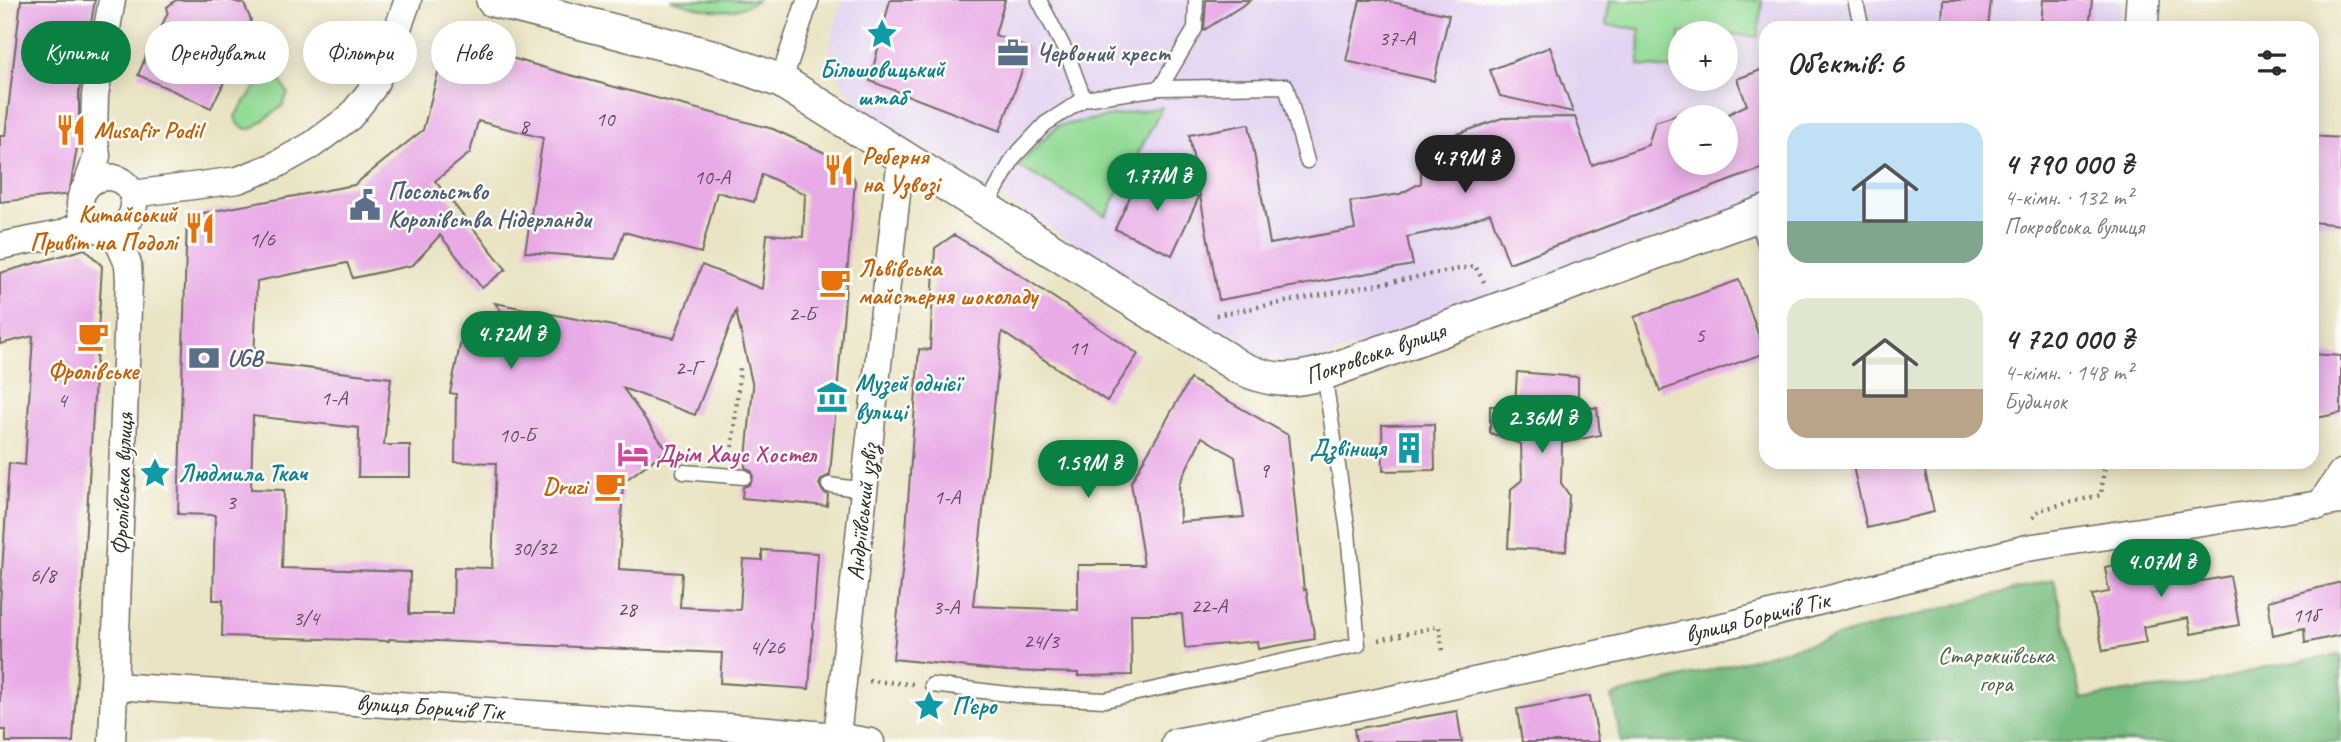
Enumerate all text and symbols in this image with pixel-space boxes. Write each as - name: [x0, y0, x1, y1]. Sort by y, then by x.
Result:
- place icon: Більшовицький штаб: [865, 17, 899, 51]
- chip: Купити: [21, 21, 131, 84]
- chip: Орендувати: [145, 21, 289, 84]
- chip: Фільтри: [303, 21, 417, 84]
- chip: Нове: [431, 21, 516, 84]
- map controls: [1668, 21, 1738, 175]
- button: +: [1668, 21, 1738, 91]
- house number: 37-А: [1379, 25, 1417, 51]
- office icon: Червоний хрест: [996, 36, 1030, 70]
- place label: Червоний хрест: [1036, 38, 1171, 68]
- text: Об’єктів: 6: [1787, 44, 1903, 82]
- icon: filters: [2253, 44, 2291, 82]
- place label: Більшовицький штаб: [820, 54, 946, 112]
- button: −: [1668, 105, 1738, 175]
- house number: 10: [596, 106, 616, 132]
- restaurant icon: Musafir Podil: [54, 113, 88, 147]
- house number: 8: [519, 113, 531, 139]
- place label: Musafir Podil: [94, 115, 206, 145]
- pin: 4.79M ₴: [1400, 136, 1530, 195]
- place label: Реберня на Узвозі: [862, 141, 943, 200]
- text: 4.79M ₴: [1431, 143, 1499, 172]
- text: 4 790 000 ₴: [2004, 145, 2134, 183]
- icon: home: [1843, 151, 1927, 235]
- restaurant icon: Реберня на Узвозі: [822, 153, 856, 187]
- pin: 1.77M ₴: [1092, 154, 1222, 213]
- text: 1.77M ₴: [1123, 161, 1191, 190]
- house number: 10-А: [694, 164, 732, 190]
- place label: Посольство Королівства Нідерланди: [388, 176, 594, 234]
- text: 4-кімн. · 132 m²: [2004, 183, 2133, 212]
- public building icon: Посольство Королівства Нідерланди: [348, 188, 382, 222]
- place label: Китайський Привіт на Подолі: [30, 199, 180, 257]
- restaurant icon: Китайський Привіт на Подолі: [183, 211, 217, 245]
- text: Покровська вулиця: [2004, 212, 2144, 241]
- house number: 1/6: [249, 226, 275, 252]
- place label: Львівська майстерня шоколаду: [858, 253, 1040, 311]
- cafe icon: Львівська майстерня шоколаду: [818, 265, 852, 299]
- house number: 2-Б: [789, 301, 819, 327]
- pin: 4.72M ₴: [446, 312, 576, 371]
- street label: Покровська вулиця: [1301, 314, 1451, 391]
- cafe icon: Фролівське: [76, 319, 110, 353]
- text: 4.72M ₴: [477, 319, 545, 348]
- text: 4 720 000 ₴: [2004, 320, 2134, 358]
- house number: 5: [1695, 322, 1706, 348]
- icon: home: [1843, 326, 1927, 410]
- house number: 11: [1069, 335, 1089, 361]
- bank icon: UGB: [187, 341, 221, 375]
- place label: UGB: [227, 343, 265, 373]
- house number: 2-Г: [675, 355, 705, 381]
- place label: Фролівське: [48, 356, 140, 386]
- text: 4-кімн. · 148 m²: [2004, 358, 2133, 387]
- place label: Музей однієї вулиці: [855, 368, 965, 426]
- museum icon: Музей однієї вулиці: [815, 380, 849, 414]
- house number: 1-А: [321, 385, 349, 411]
- house number: 4: [57, 387, 69, 413]
- text: Будинок: [2004, 387, 2067, 416]
- pin: 2.36M ₴: [1477, 396, 1607, 455]
- text: 2.36M ₴: [1508, 403, 1576, 432]
- street label: Фролівська вулиця: [105, 411, 140, 556]
- house number: 10-Б: [499, 422, 539, 448]
- building icon: Дзвіниця: [1392, 431, 1426, 465]
- place label: Дзвіниця: [1310, 433, 1387, 464]
- hotel icon: Дрім Хаус Хостел: [616, 437, 650, 471]
- place label: Дрім Хаус Хостел: [656, 439, 818, 469]
- street label: Андріївський узвіз: [840, 440, 885, 582]
- pin: 1.59M ₴: [1023, 440, 1153, 500]
- text: 1.59M ₴: [1054, 448, 1122, 477]
- place icon: Людмила Ткач: [138, 456, 172, 490]
- house number: 9: [1259, 457, 1270, 483]
- place label: Людмила Ткач: [178, 458, 309, 488]
- cafe icon: Druzi: [593, 469, 627, 503]
- place label: Druzi: [543, 471, 590, 501]
- house number: 1-А: [934, 484, 962, 510]
- house number: 3: [226, 489, 237, 515]
- house number: 30/32: [512, 535, 558, 561]
- pin: 4.07M ₴: [2096, 540, 2226, 599]
- text: 4.07M ₴: [2127, 547, 2195, 576]
- house number: 6/8: [30, 562, 58, 588]
- street label: вулиця Боричів Тік: [1682, 584, 1834, 649]
- house number: 22-А: [1191, 593, 1229, 619]
- house number: 3-А: [933, 594, 961, 620]
- house number: 28: [618, 596, 639, 622]
- house number: 11б: [2292, 602, 2323, 628]
- house number: 3/4: [293, 605, 321, 631]
- house number: 24/3: [1023, 628, 1060, 654]
- house number: 4/26: [749, 634, 785, 660]
- park label: Старокиївська гора: [1938, 640, 2056, 698]
- street label: вулиця Боричів Тік: [355, 687, 507, 727]
- place icon: П'єро: [912, 689, 946, 723]
- place label: П'єро: [952, 691, 999, 721]

